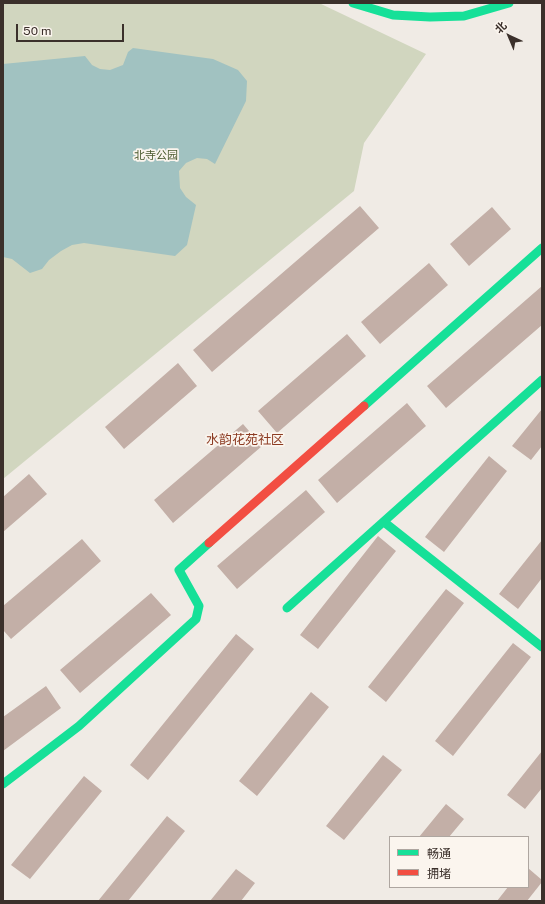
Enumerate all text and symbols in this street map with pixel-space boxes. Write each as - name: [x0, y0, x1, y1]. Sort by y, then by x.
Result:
- scale bar: [18, 16, 126, 42]
- north arrow: [489, 16, 529, 56]
- text: 北: [493, 19, 509, 36]
- text: 50 m: [23, 24, 51, 38]
- park label: 北寺公园: [134, 149, 178, 163]
- district label: 水韵花苑社区: [206, 432, 284, 448]
- legend: [389, 836, 529, 888]
- text: 畅通: [427, 847, 451, 861]
- text: 拥堵: [427, 867, 451, 881]

